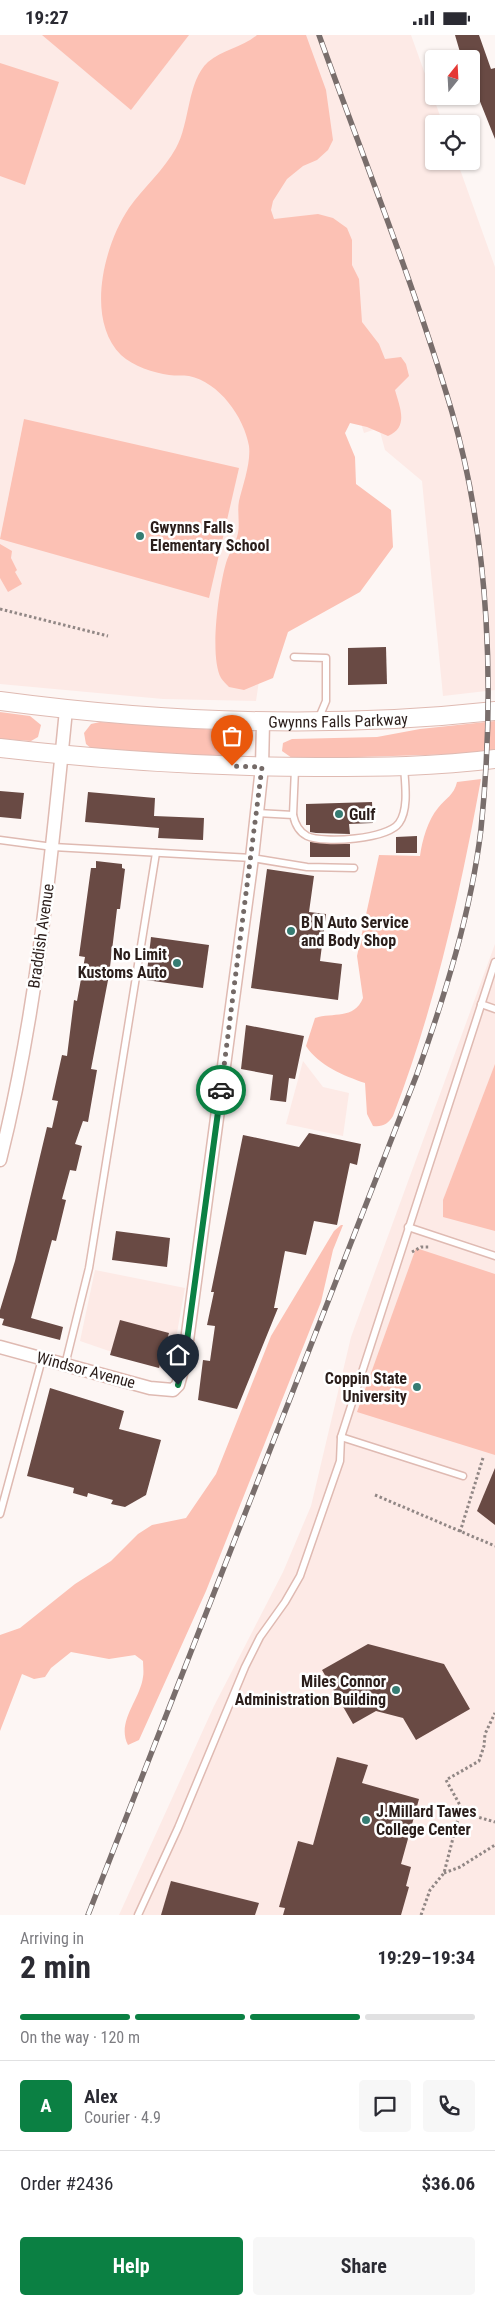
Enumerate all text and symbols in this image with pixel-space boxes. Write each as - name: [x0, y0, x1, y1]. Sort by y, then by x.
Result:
- text: 19:27: [25, 6, 69, 29]
- north arrow: [425, 50, 480, 105]
- map controls: [425, 50, 480, 170]
- button: locate: [425, 115, 480, 170]
- place label: Gwynns Falls Elementary School: [150, 518, 269, 555]
- marker: Gwynns Falls Elementary School: [134, 530, 146, 542]
- street label: Gwynns Falls Parkway: [268, 709, 409, 731]
- pin: [211, 715, 253, 766]
- icon: bag: [218, 722, 246, 750]
- place label: Gulf: [349, 805, 376, 824]
- marker: Gulf: [333, 808, 345, 820]
- street label: Braddish Avenue: [24, 883, 58, 989]
- place label: B N Auto Service and Body Shop: [301, 913, 409, 950]
- marker: B N Auto Service and Body Shop: [285, 925, 297, 937]
- place label: No Limit Kustoms Auto: [78, 945, 167, 982]
- marker: No Limit Kustoms Auto: [171, 957, 183, 969]
- courier: [196, 1065, 246, 1115]
- icon: car: [207, 1076, 235, 1104]
- pin: [157, 1334, 199, 1385]
- icon: home: [164, 1341, 192, 1369]
- street label: Windsor Avenue: [35, 1348, 137, 1392]
- place label: Coppin State University: [325, 1369, 407, 1406]
- marker: Coppin State University: [411, 1381, 423, 1393]
- place label: Miles Connor Administration Building: [235, 1672, 386, 1709]
- marker: Miles Connor Administration Building: [390, 1684, 402, 1696]
- place label: J.Millard Tawes College Center: [376, 1802, 477, 1839]
- marker: J.Millard Tawes College Center: [360, 1814, 372, 1826]
- text: Arriving in: [20, 1929, 84, 1948]
- text: 19:29–19:34: [377, 1946, 475, 1969]
- text: 2 min: [20, 1948, 91, 1986]
- text: On the way · 120 m: [20, 2028, 140, 2047]
- button: chat: [359, 2080, 411, 2132]
- button: phone: [423, 2080, 475, 2132]
- text: Alex: [84, 2085, 118, 2108]
- text: A: [40, 2094, 52, 2117]
- text: Courier · 4.9: [84, 2108, 161, 2127]
- text: Order #2436: [20, 2172, 113, 2195]
- text: $36.06: [421, 2172, 475, 2195]
- button: Help: [20, 2237, 243, 2295]
- button: Share: [253, 2237, 475, 2295]

